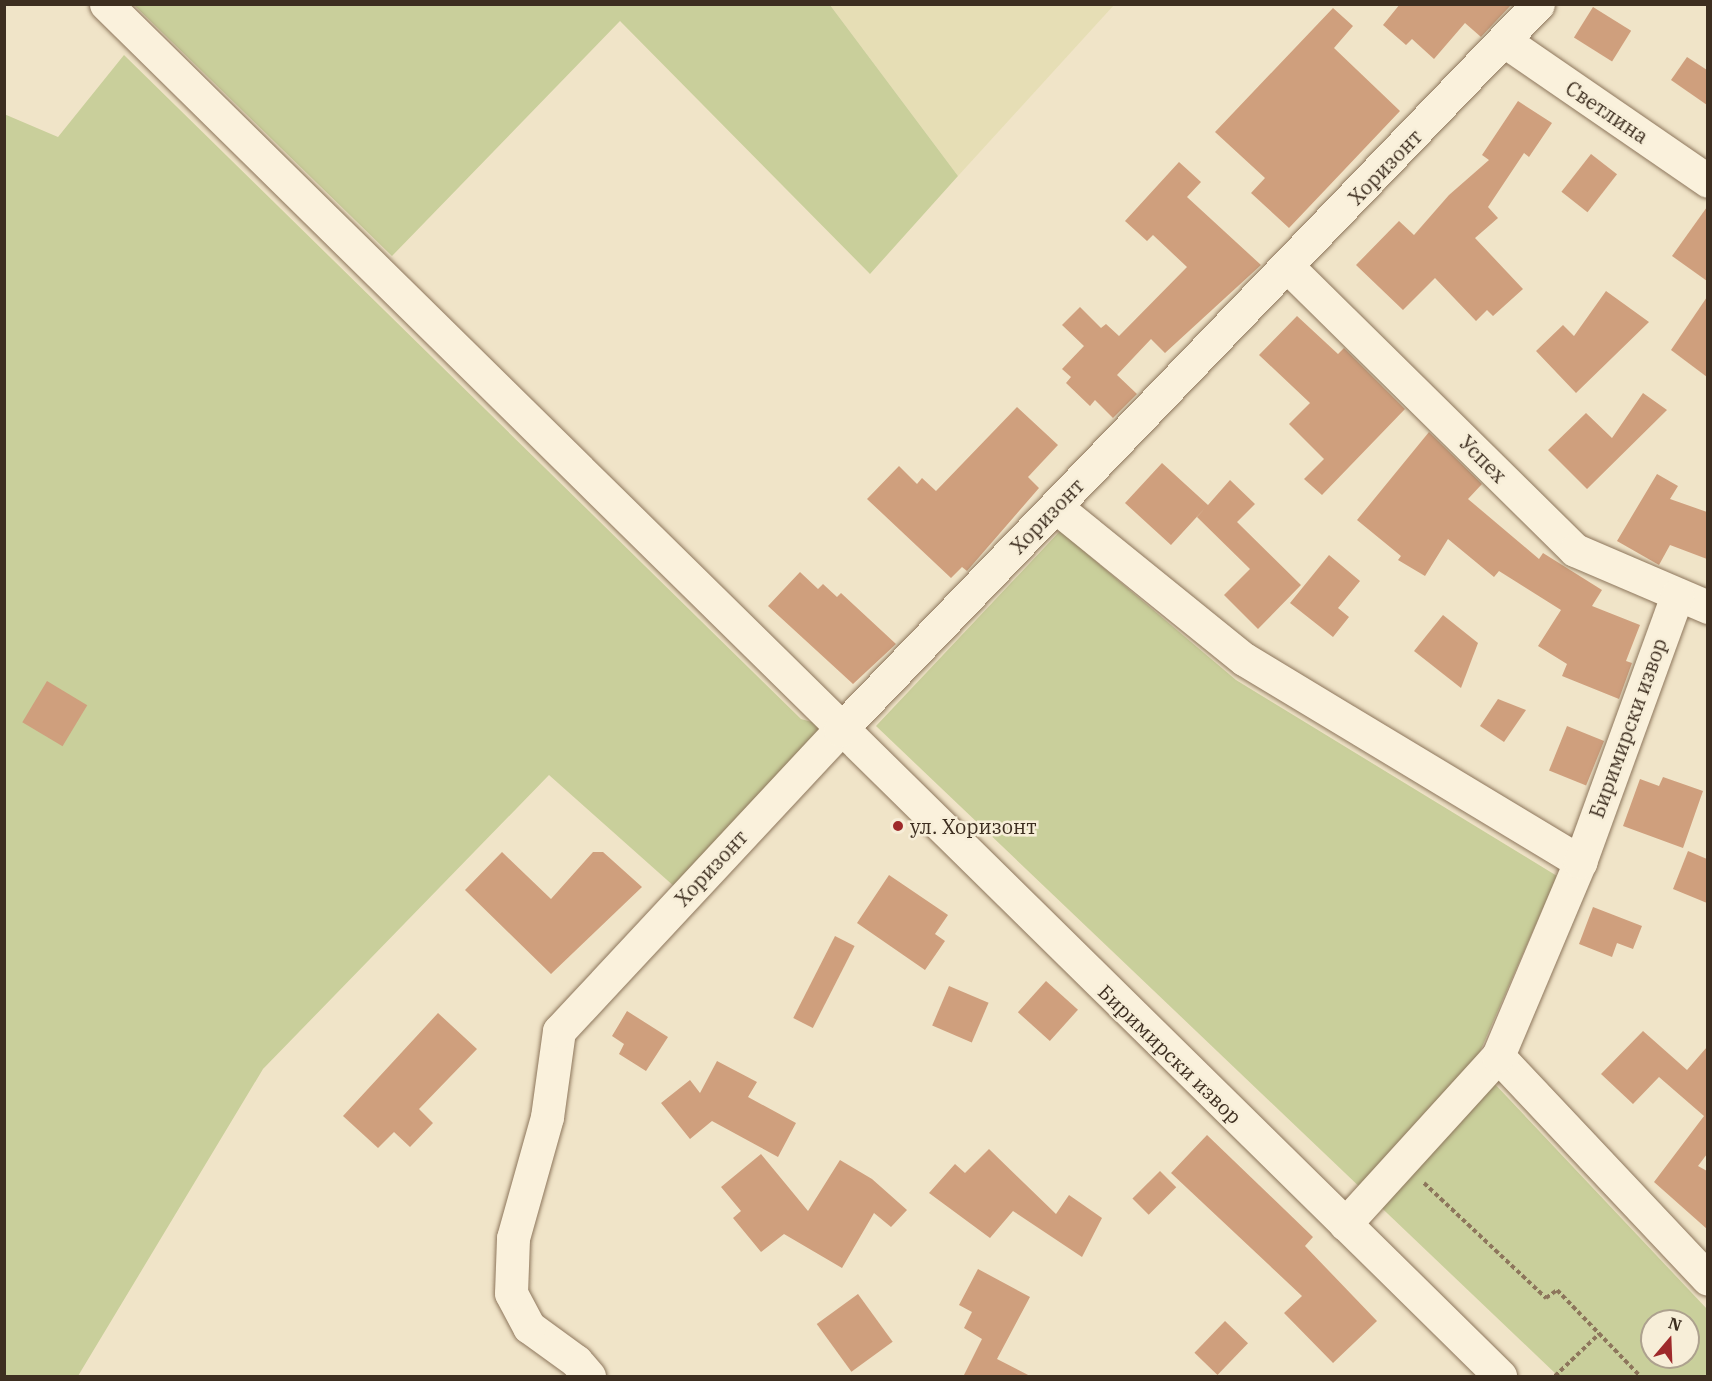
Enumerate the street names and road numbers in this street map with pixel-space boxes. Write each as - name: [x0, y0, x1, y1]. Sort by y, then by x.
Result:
- street label: Светлина: [1561, 76, 1653, 148]
- street label: Хоризонт: [1343, 125, 1427, 209]
- street label: Успех: [1454, 430, 1512, 488]
- street label: Хоризонт: [1005, 474, 1089, 558]
- street label: Биримирски извор: [1584, 635, 1672, 821]
- street label: Хоризонт: [670, 825, 752, 911]
- street label: Биримирски извор: [1093, 980, 1247, 1128]

